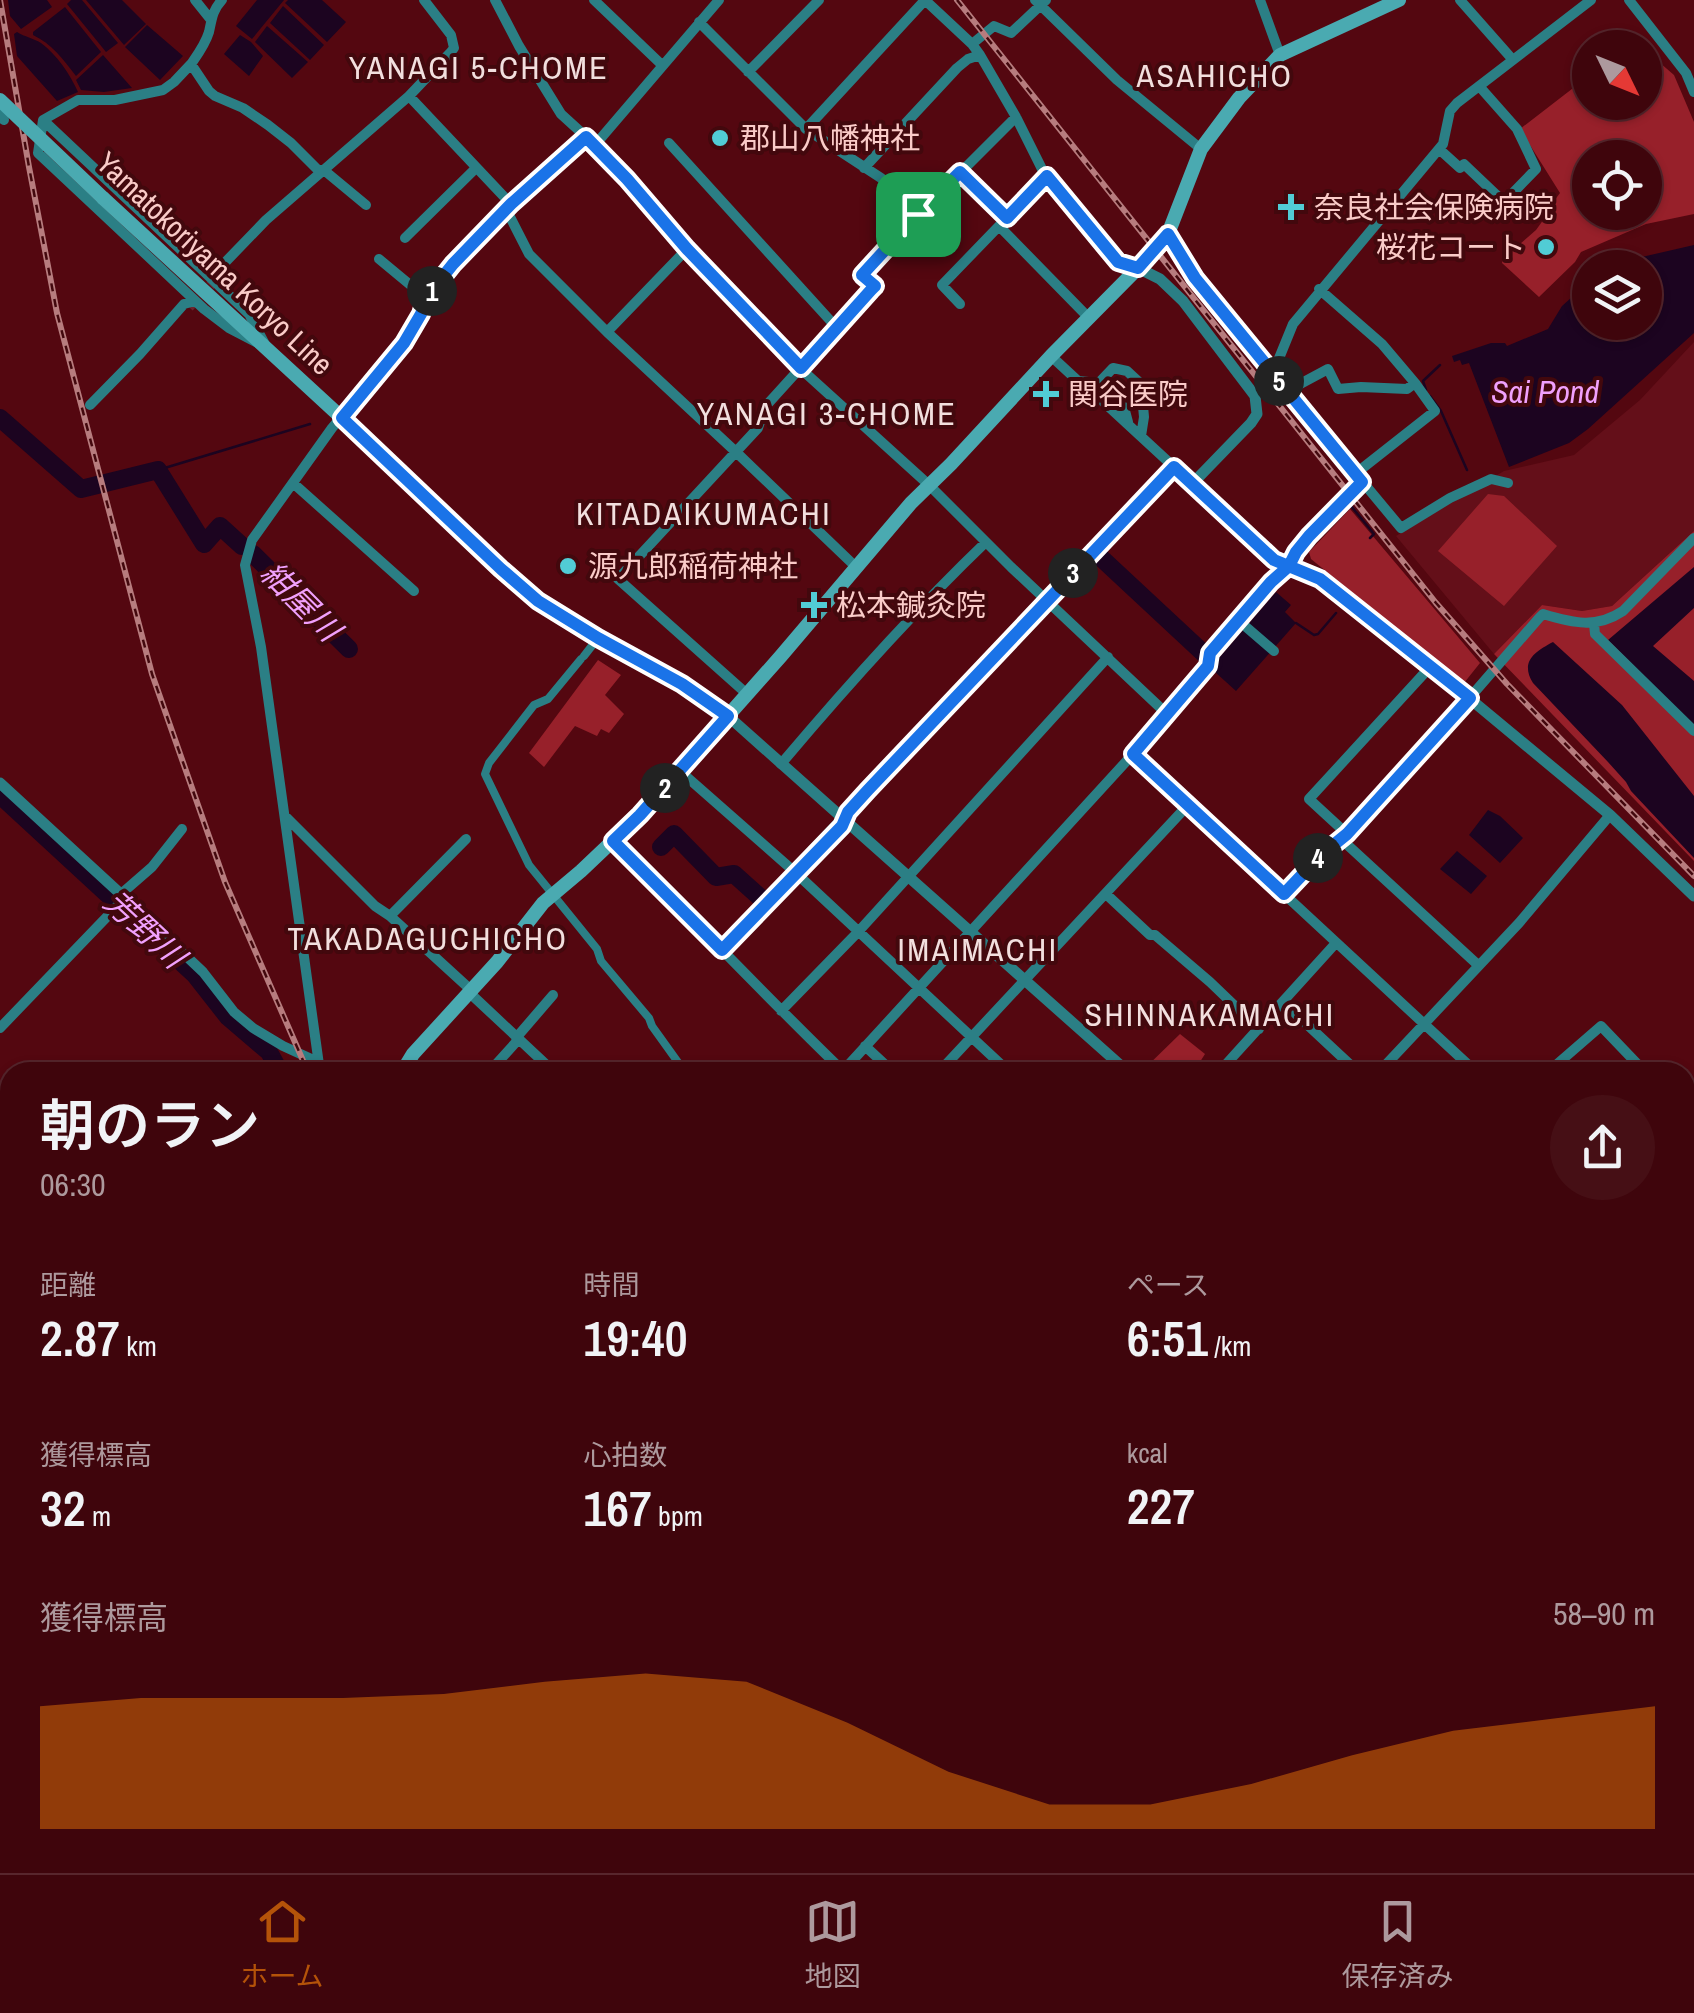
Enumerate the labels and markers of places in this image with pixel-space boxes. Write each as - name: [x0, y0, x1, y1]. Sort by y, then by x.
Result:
- place label: 郡山八幡神社: [740, 118, 920, 158]
- marker: 郡山八幡神社: [709, 127, 731, 149]
- pin: [876, 172, 961, 257]
- place label: 奈良社会保険病院: [1314, 187, 1554, 227]
- marker: 奈良社会保険病院: [1278, 194, 1304, 220]
- place label: 桜花コート: [1376, 227, 1526, 267]
- marker: 桜花コート: [1535, 236, 1557, 258]
- pin: 1: [407, 266, 457, 316]
- pin: 5: [1254, 356, 1304, 406]
- place label: 関谷医院: [1068, 374, 1188, 414]
- marker: 関谷医院: [1033, 381, 1059, 407]
- place label: 源九郎稲荷神社: [588, 546, 798, 586]
- pin: 3: [1048, 548, 1098, 598]
- marker: 源九郎稲荷神社: [557, 555, 579, 577]
- place label: 松本鍼灸院: [836, 585, 986, 625]
- marker: 松本鍼灸院: [801, 592, 827, 618]
- pin: 2: [640, 763, 690, 813]
- pin: 4: [1293, 833, 1343, 883]

